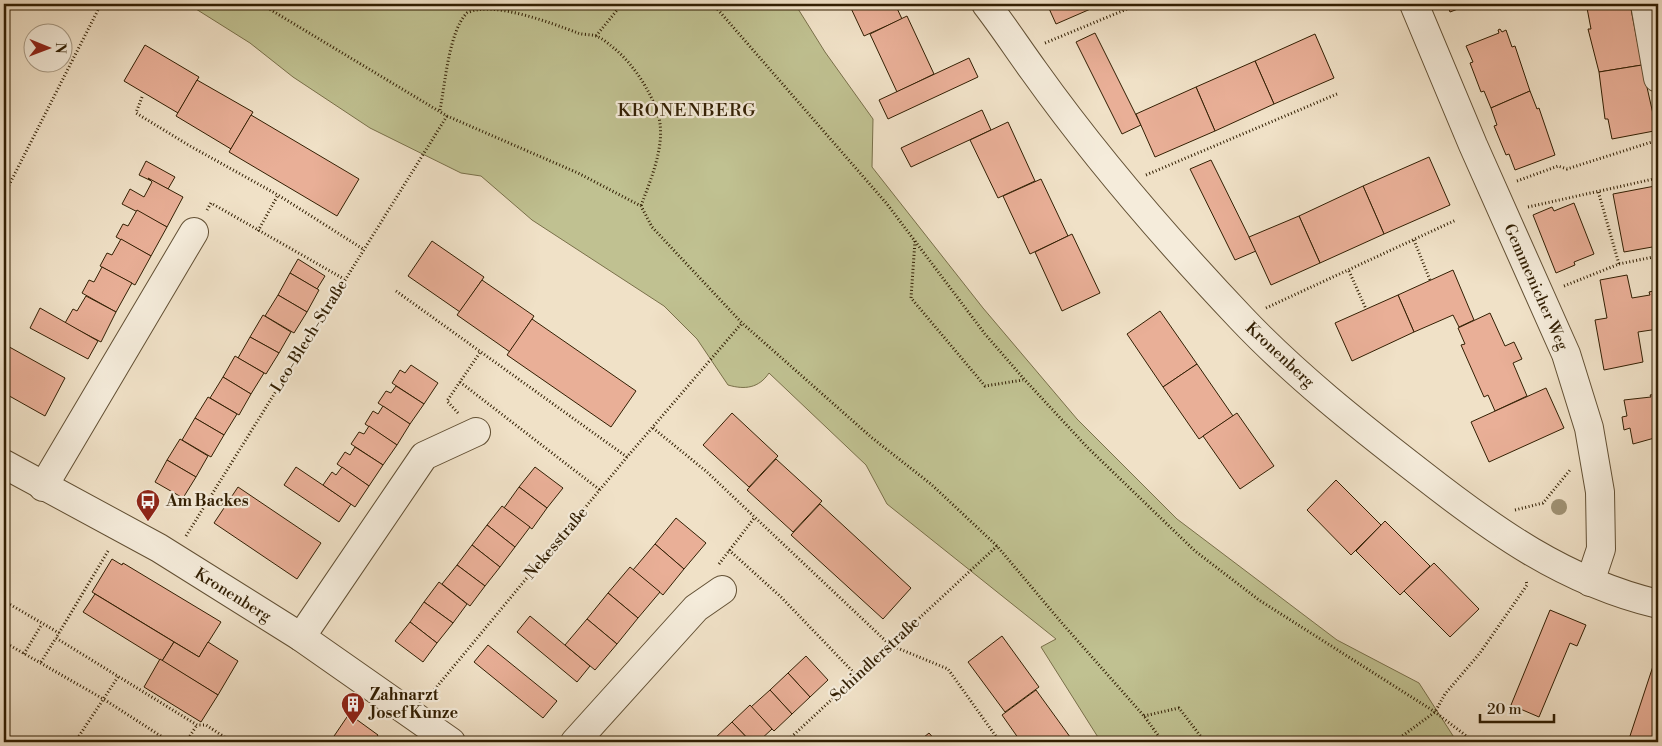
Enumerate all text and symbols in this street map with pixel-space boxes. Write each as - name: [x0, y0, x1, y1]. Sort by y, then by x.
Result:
- north arrow: [22, 22, 72, 72]
- text: N: [51, 43, 69, 54]
- district label: KRONENBERG: [617, 99, 757, 122]
- street label: Gemmenicher Weg: [1499, 221, 1573, 354]
- street label: Leo-Blech-Straße: [266, 276, 352, 396]
- street label: Kronenberg: [1241, 318, 1319, 392]
- bus stop icon: Am Backes: [135, 488, 161, 522]
- place label: Am Backes: [165, 491, 249, 511]
- street label: Nekesstraße: [520, 503, 592, 583]
- street label: Kronenberg: [191, 564, 276, 627]
- street label: Schindlerstraße: [826, 612, 924, 706]
- place label: Zahnarzt Josef Kunze: [368, 685, 458, 723]
- building icon: Zahnarzt Josef Kunze: [340, 691, 366, 725]
- scale bar: [1480, 691, 1553, 723]
- text: 20 m: [1487, 700, 1522, 719]

